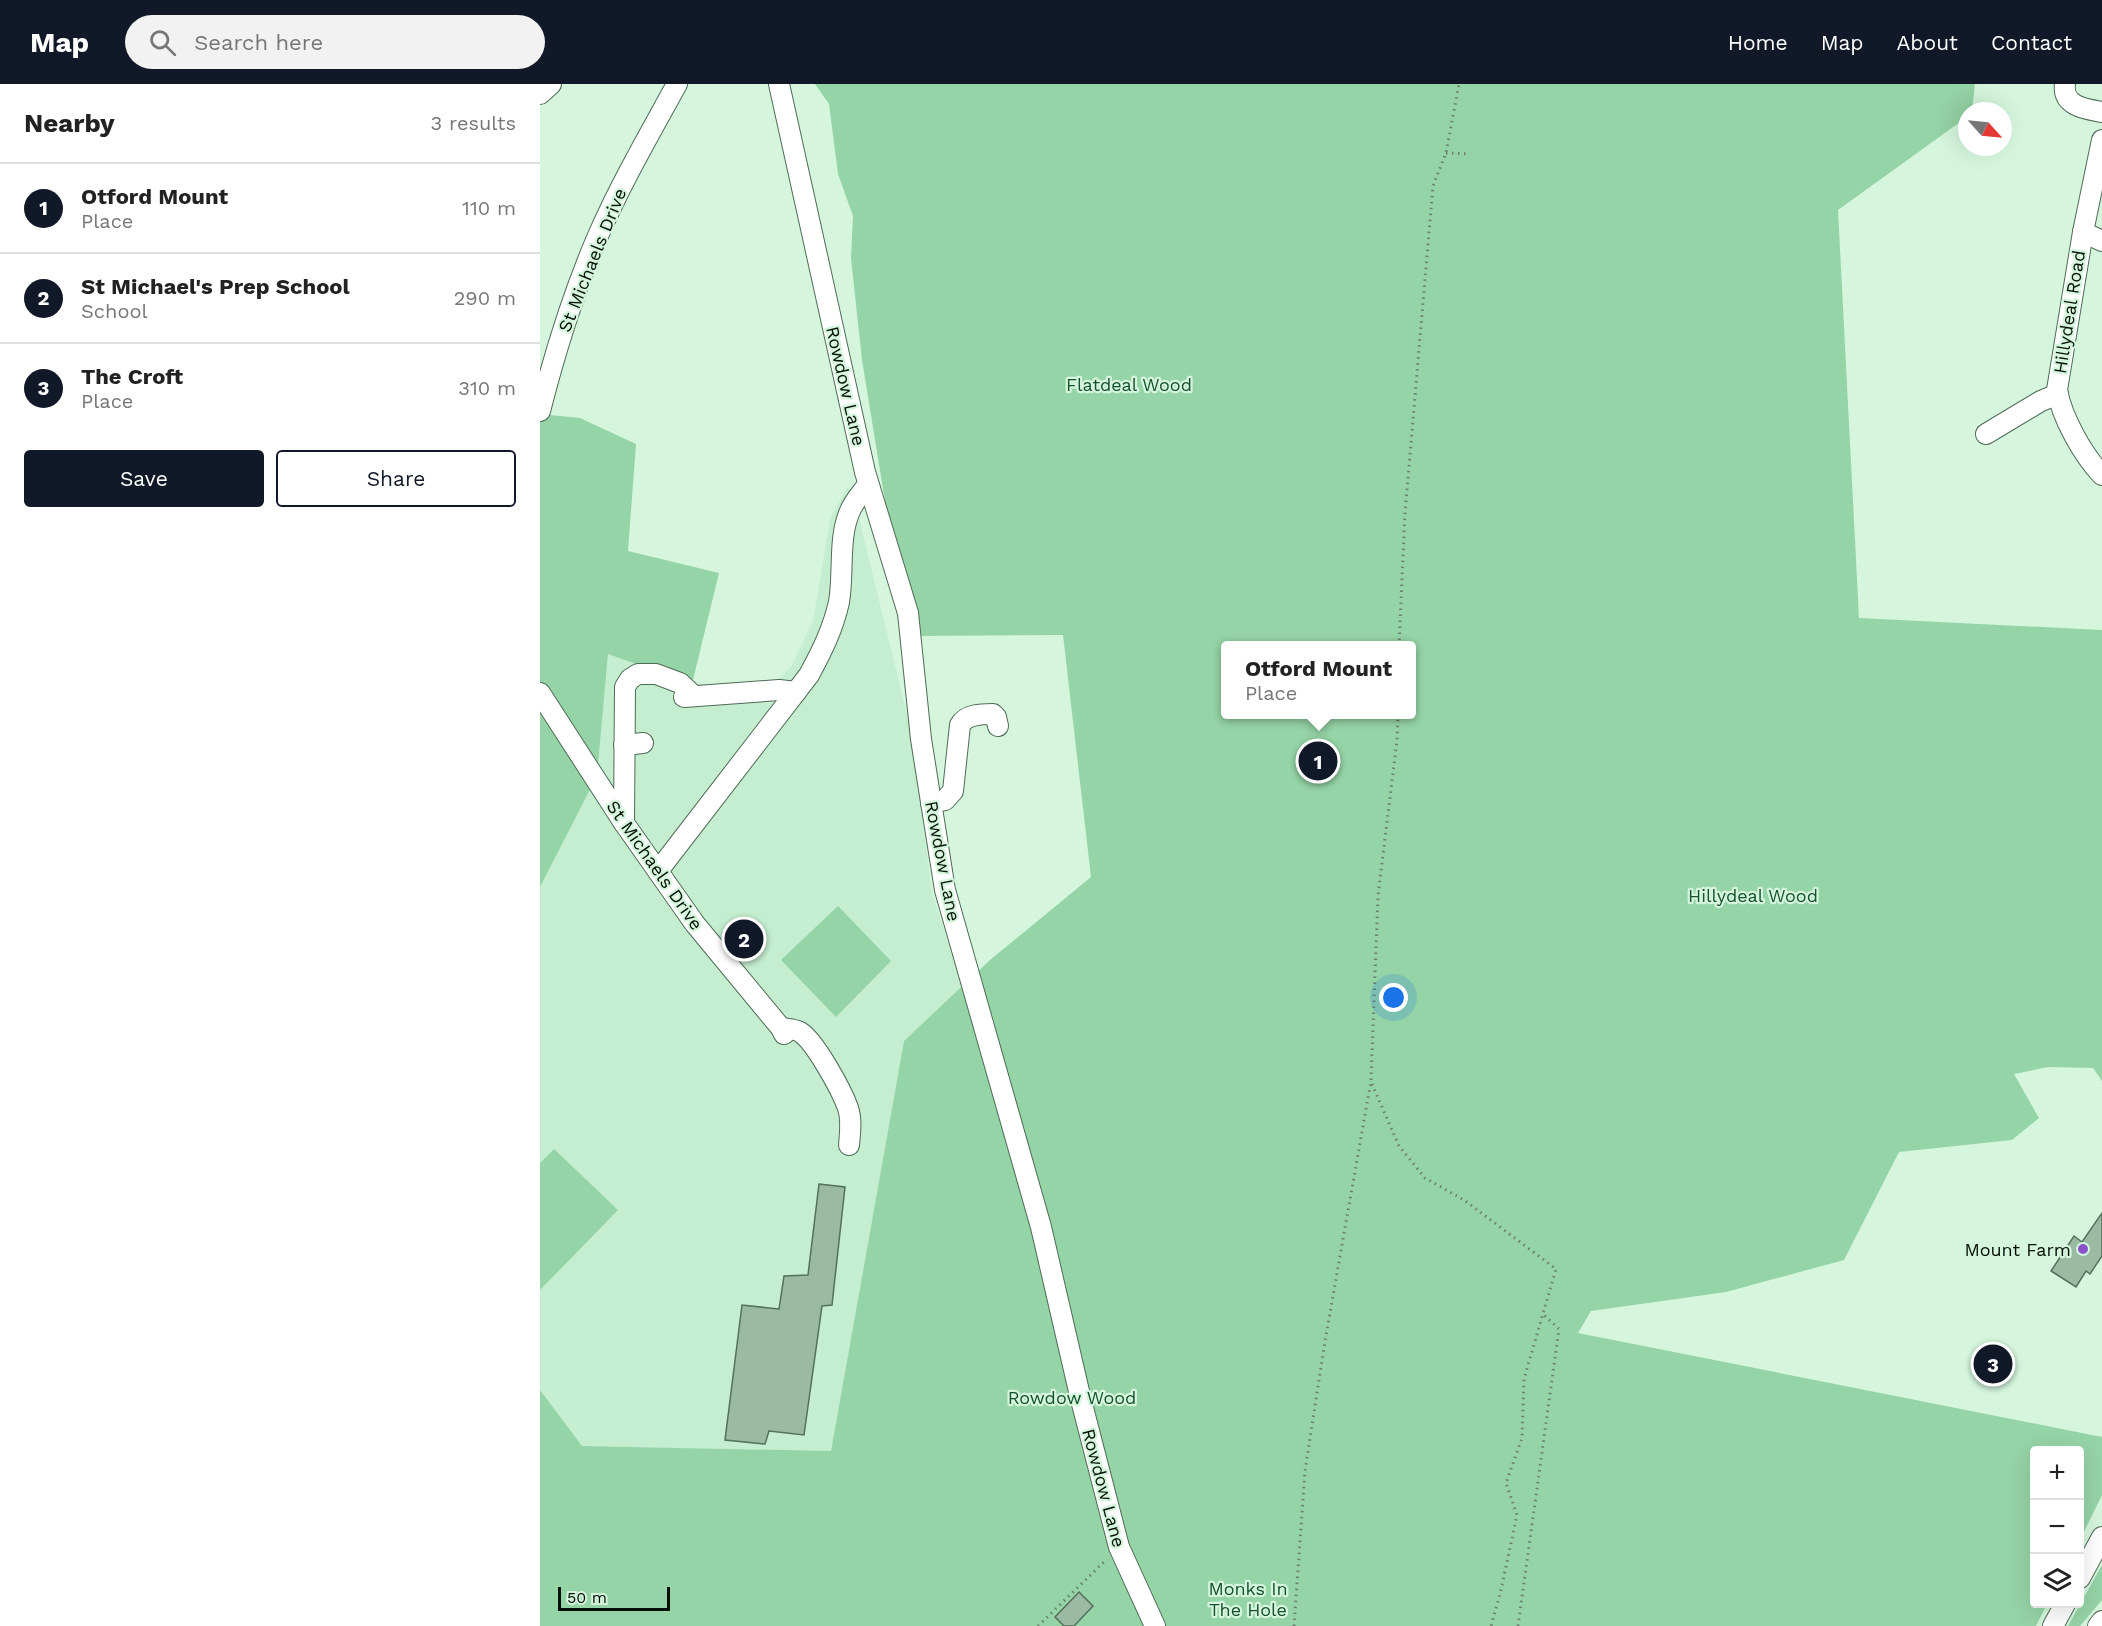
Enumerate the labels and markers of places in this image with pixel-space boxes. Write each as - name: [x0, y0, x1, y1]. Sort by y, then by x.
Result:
- pin: 1: [1298, 738, 1338, 784]
- pin: 2: [724, 916, 764, 962]
- place label: Mount Farm: [1964, 1239, 2071, 1260]
- marker: Mount Farm: [2076, 1242, 2090, 1256]
- pin: 3: [1974, 1342, 2012, 1386]

